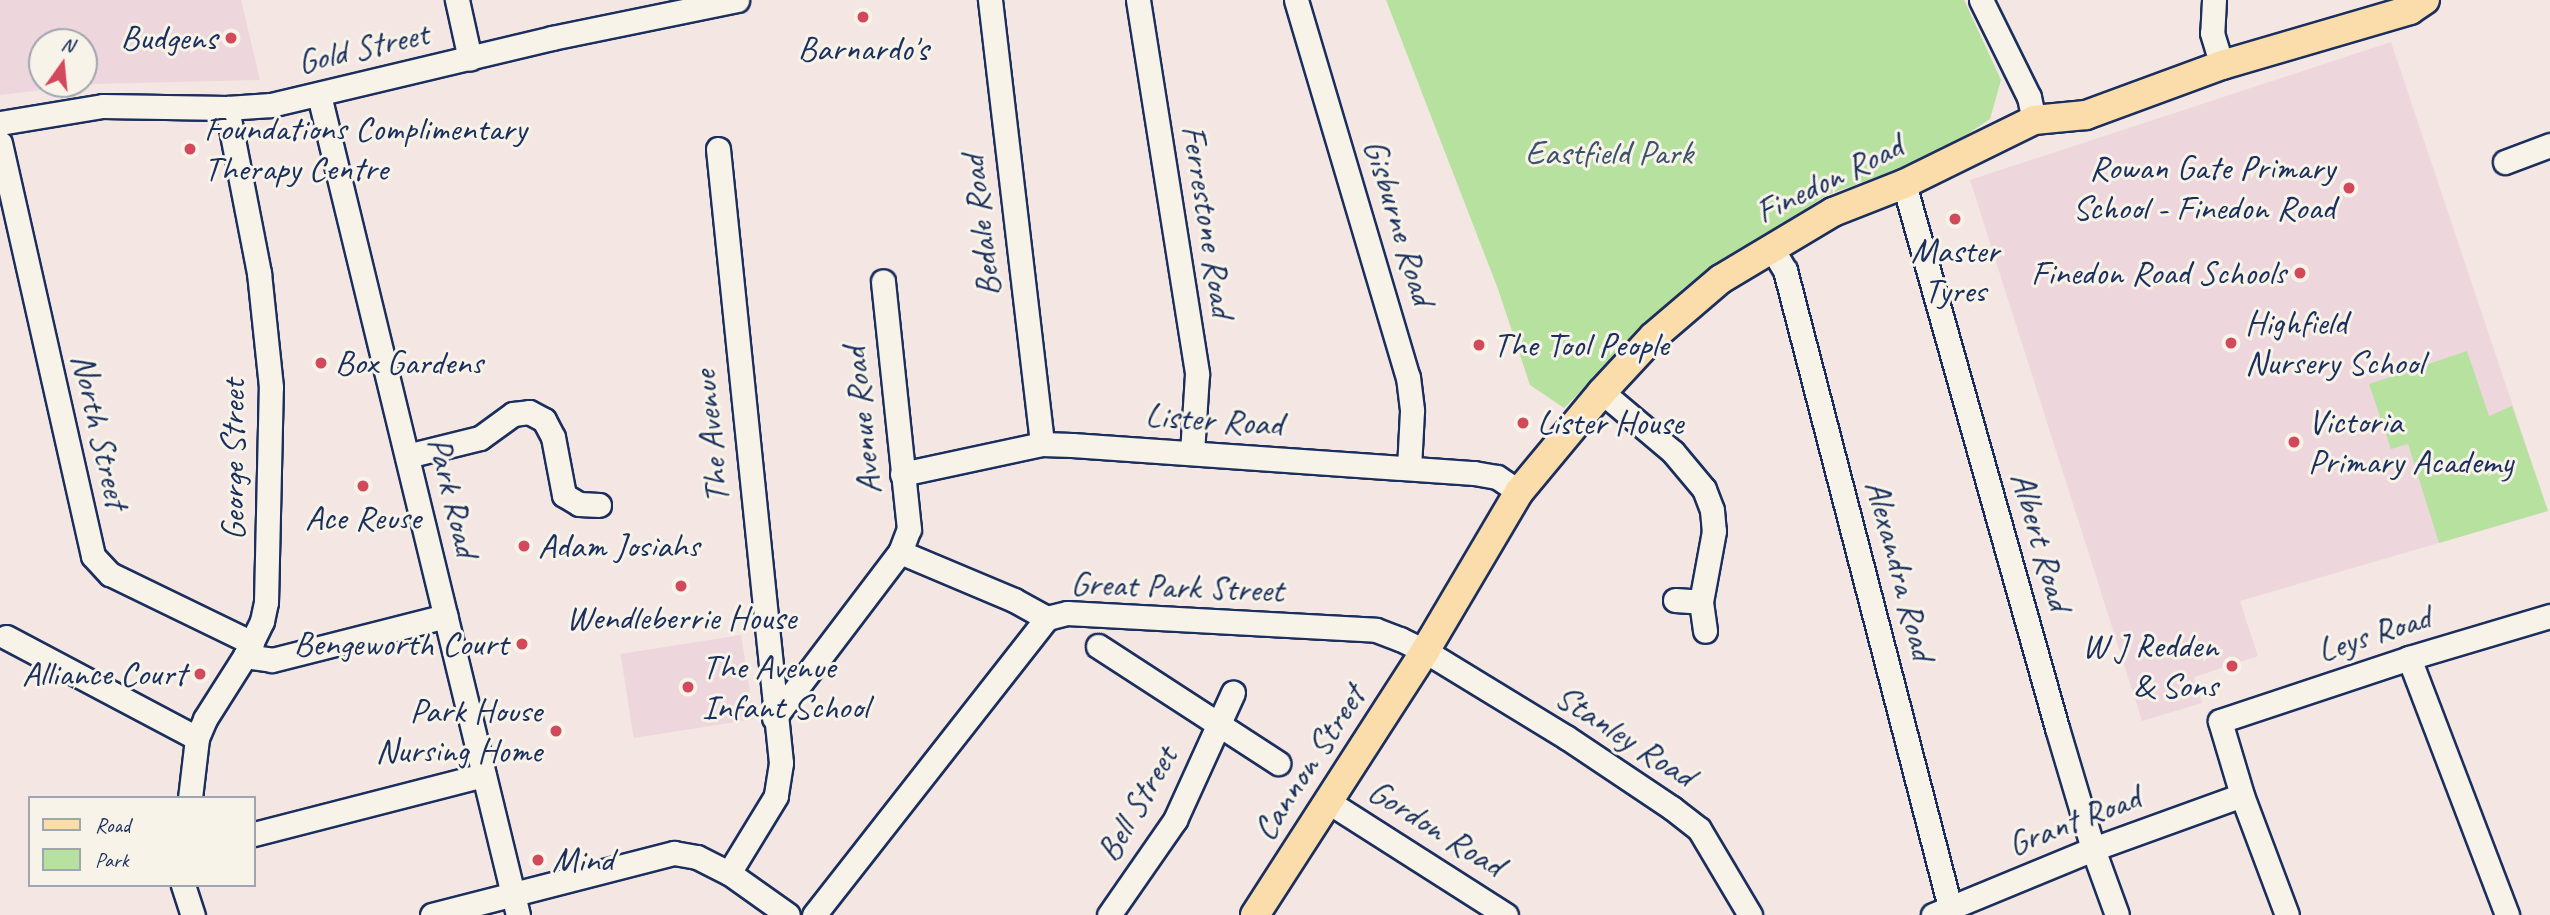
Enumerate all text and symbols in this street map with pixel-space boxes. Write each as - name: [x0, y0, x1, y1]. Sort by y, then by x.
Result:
- marker: Barnardo's: [855, 9, 871, 25]
- street label: Gold Street: [293, 12, 433, 84]
- place label: Budgens: [121, 17, 217, 59]
- north arrow: [28, 28, 98, 98]
- place label: Barnardo's: [798, 28, 928, 70]
- marker: Budgens: [223, 30, 239, 46]
- text: N: [59, 32, 77, 58]
- place label: Foundations Complimentary Therapy Centre: [204, 108, 527, 190]
- street label: Ferrestone Road: [1172, 122, 1244, 320]
- street label: Finedon Road: [1748, 125, 1910, 233]
- park label: Eastfield Park: [1525, 132, 1693, 174]
- street label: Gisburne Road: [1354, 134, 1444, 310]
- marker: Foundations Complimentary Therapy Centre: [182, 141, 198, 157]
- place label: Rowan Gate Primary School - Finedon Road: [2073, 147, 2335, 229]
- street label: Bedale Road: [952, 153, 1010, 299]
- marker: Rowan Gate Primary School - Finedon Road: [2341, 180, 2357, 196]
- marker: Master Tyres: [1947, 211, 1963, 227]
- place label: Master Tyres: [1911, 230, 1999, 312]
- place label: Finedon Road Schools: [2032, 252, 2286, 294]
- marker: Finedon Road Schools: [2292, 265, 2308, 281]
- place label: Highfield Nursery School: [2245, 302, 2423, 384]
- place label: The Tool People: [1493, 324, 1668, 366]
- marker: Highfield Nursery School: [2223, 335, 2239, 351]
- marker: The Tool People: [1471, 337, 1487, 353]
- place label: Box Gardens: [335, 342, 484, 384]
- street label: Avenue Road: [833, 345, 891, 497]
- street label: North Street: [62, 349, 138, 513]
- marker: Box Gardens: [313, 355, 329, 371]
- street label: The Avenue: [683, 369, 739, 505]
- street label: George Street: [212, 379, 254, 541]
- street label: Lister Road: [1145, 394, 1283, 446]
- place label: Victoria Primary Academy: [2308, 401, 2514, 483]
- place label: Lister House: [1537, 402, 1683, 444]
- marker: Lister House: [1515, 415, 1531, 431]
- street label: Park Road: [418, 432, 488, 562]
- marker: Victoria Primary Academy: [2286, 434, 2302, 450]
- street label: Albert Road: [2001, 467, 2081, 615]
- street label: Alexandra Road: [1856, 475, 1944, 665]
- marker: Ace Reuse: [355, 478, 371, 494]
- place label: Ace Reuse: [305, 497, 421, 539]
- place label: Adam Josiahs: [538, 525, 698, 567]
- marker: Adam Josiahs: [516, 538, 532, 554]
- street label: Great Park Street: [1069, 562, 1285, 612]
- marker: Wendleberrie House: [673, 578, 689, 594]
- street label: Leys Road: [2312, 596, 2436, 672]
- place label: Wendleberrie House: [566, 597, 796, 639]
- place label: Bengeworth Court: [294, 623, 508, 665]
- place label: W J Redden & Sons: [2081, 625, 2218, 707]
- marker: Bengeworth Court: [514, 636, 530, 652]
- place label: The Avenue Infant School: [702, 646, 868, 728]
- place label: Alliance Court: [22, 653, 186, 695]
- marker: W J Redden & Sons: [2224, 658, 2240, 674]
- marker: Alliance Court: [192, 666, 208, 682]
- street label: Stanley Road: [1548, 676, 1702, 796]
- street label: Cannon Street: [1243, 678, 1375, 848]
- marker: The Avenue Infant School: [680, 679, 696, 695]
- place label: Park House Nursing Home: [377, 690, 542, 772]
- marker: Park House Nursing Home: [548, 723, 564, 739]
- street label: Bell Street: [1087, 739, 1187, 869]
- street label: Gordon Road: [1361, 770, 1511, 886]
- street label: Grant Road: [2002, 776, 2146, 866]
- legend: [28, 796, 256, 887]
- text: Road: [95, 812, 130, 838]
- place label: Mind: [552, 839, 614, 881]
- text: Park: [95, 847, 128, 873]
- marker: Mind: [530, 852, 546, 868]

